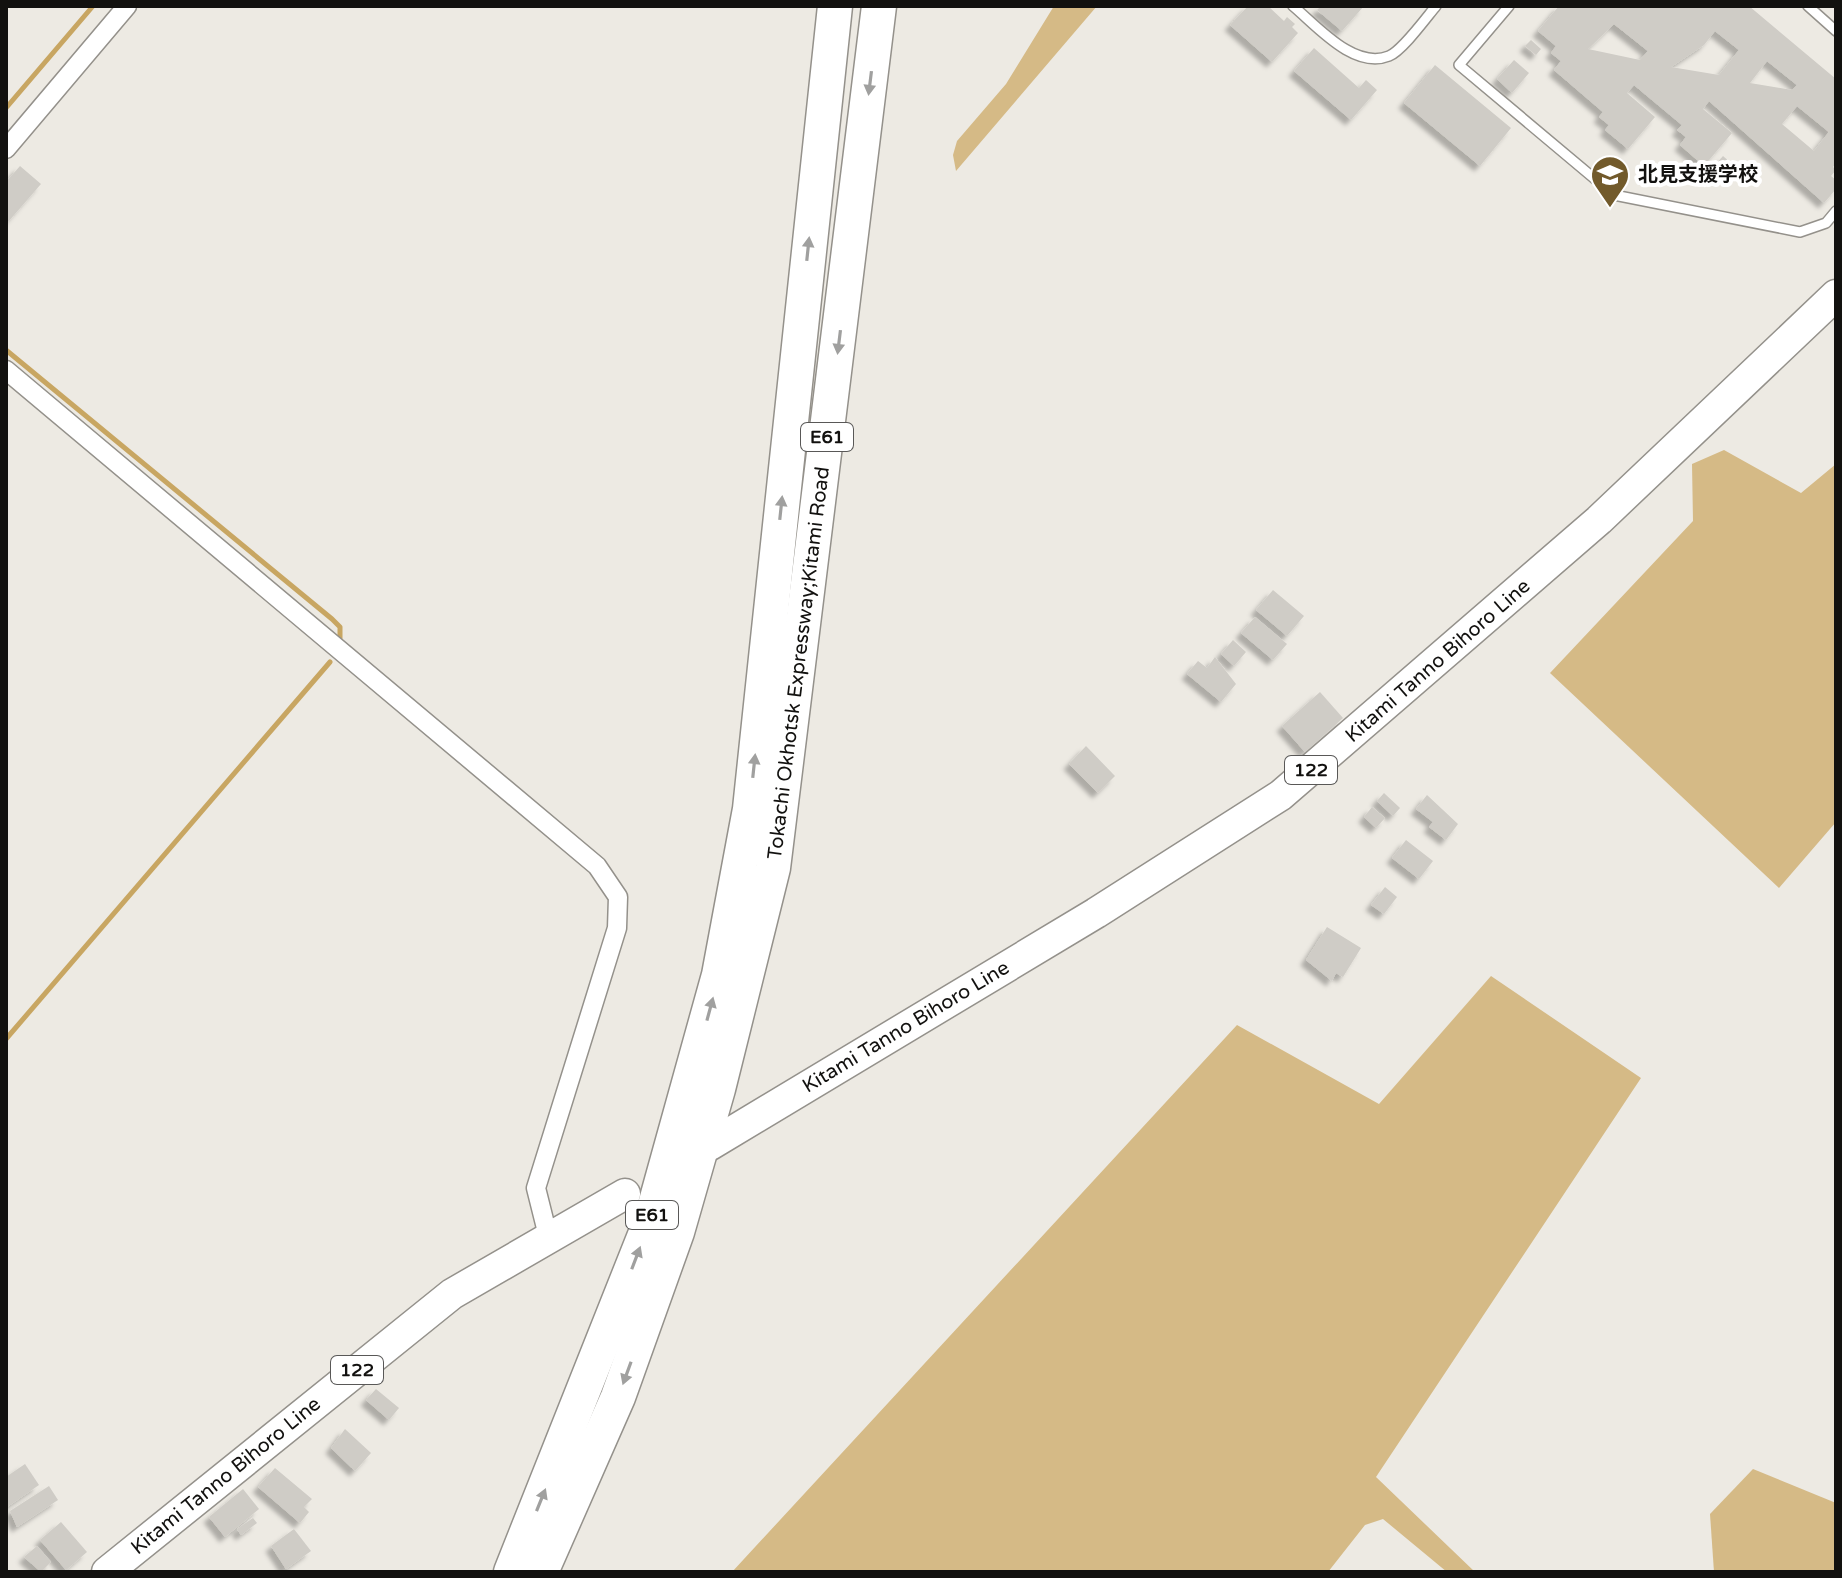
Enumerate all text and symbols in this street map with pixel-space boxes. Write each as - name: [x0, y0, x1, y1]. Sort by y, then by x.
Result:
- one-way arrow: [863, 71, 876, 96]
- school or university icon: 北見支援学校: [1589, 154, 1631, 209]
- place label: 北見支援学校: [1638, 163, 1758, 187]
- one-way arrow: [802, 236, 815, 261]
- one-way arrow: [832, 329, 845, 354]
- road number: E61: [801, 423, 853, 451]
- street label: Tokachi Okhotsk Expressway;Kitami Road: [763, 465, 835, 861]
- one-way arrow: [775, 495, 788, 520]
- street label: Kitami Tanno Bihoro Line: [1341, 574, 1535, 748]
- one-way arrow: [748, 753, 761, 778]
- road number: 122: [1285, 756, 1337, 784]
- street label: Kitami Tanno Bihoro Line: [798, 956, 1014, 1098]
- one-way arrow: [704, 996, 716, 1021]
- road number: E61: [626, 1201, 678, 1229]
- one-way arrow: [630, 1246, 643, 1270]
- road number: 122: [331, 1356, 383, 1384]
- one-way arrow: [620, 1361, 632, 1385]
- street label: Kitami Tanno Bihoro Line: [126, 1392, 326, 1560]
- one-way arrow: [534, 1488, 547, 1512]

